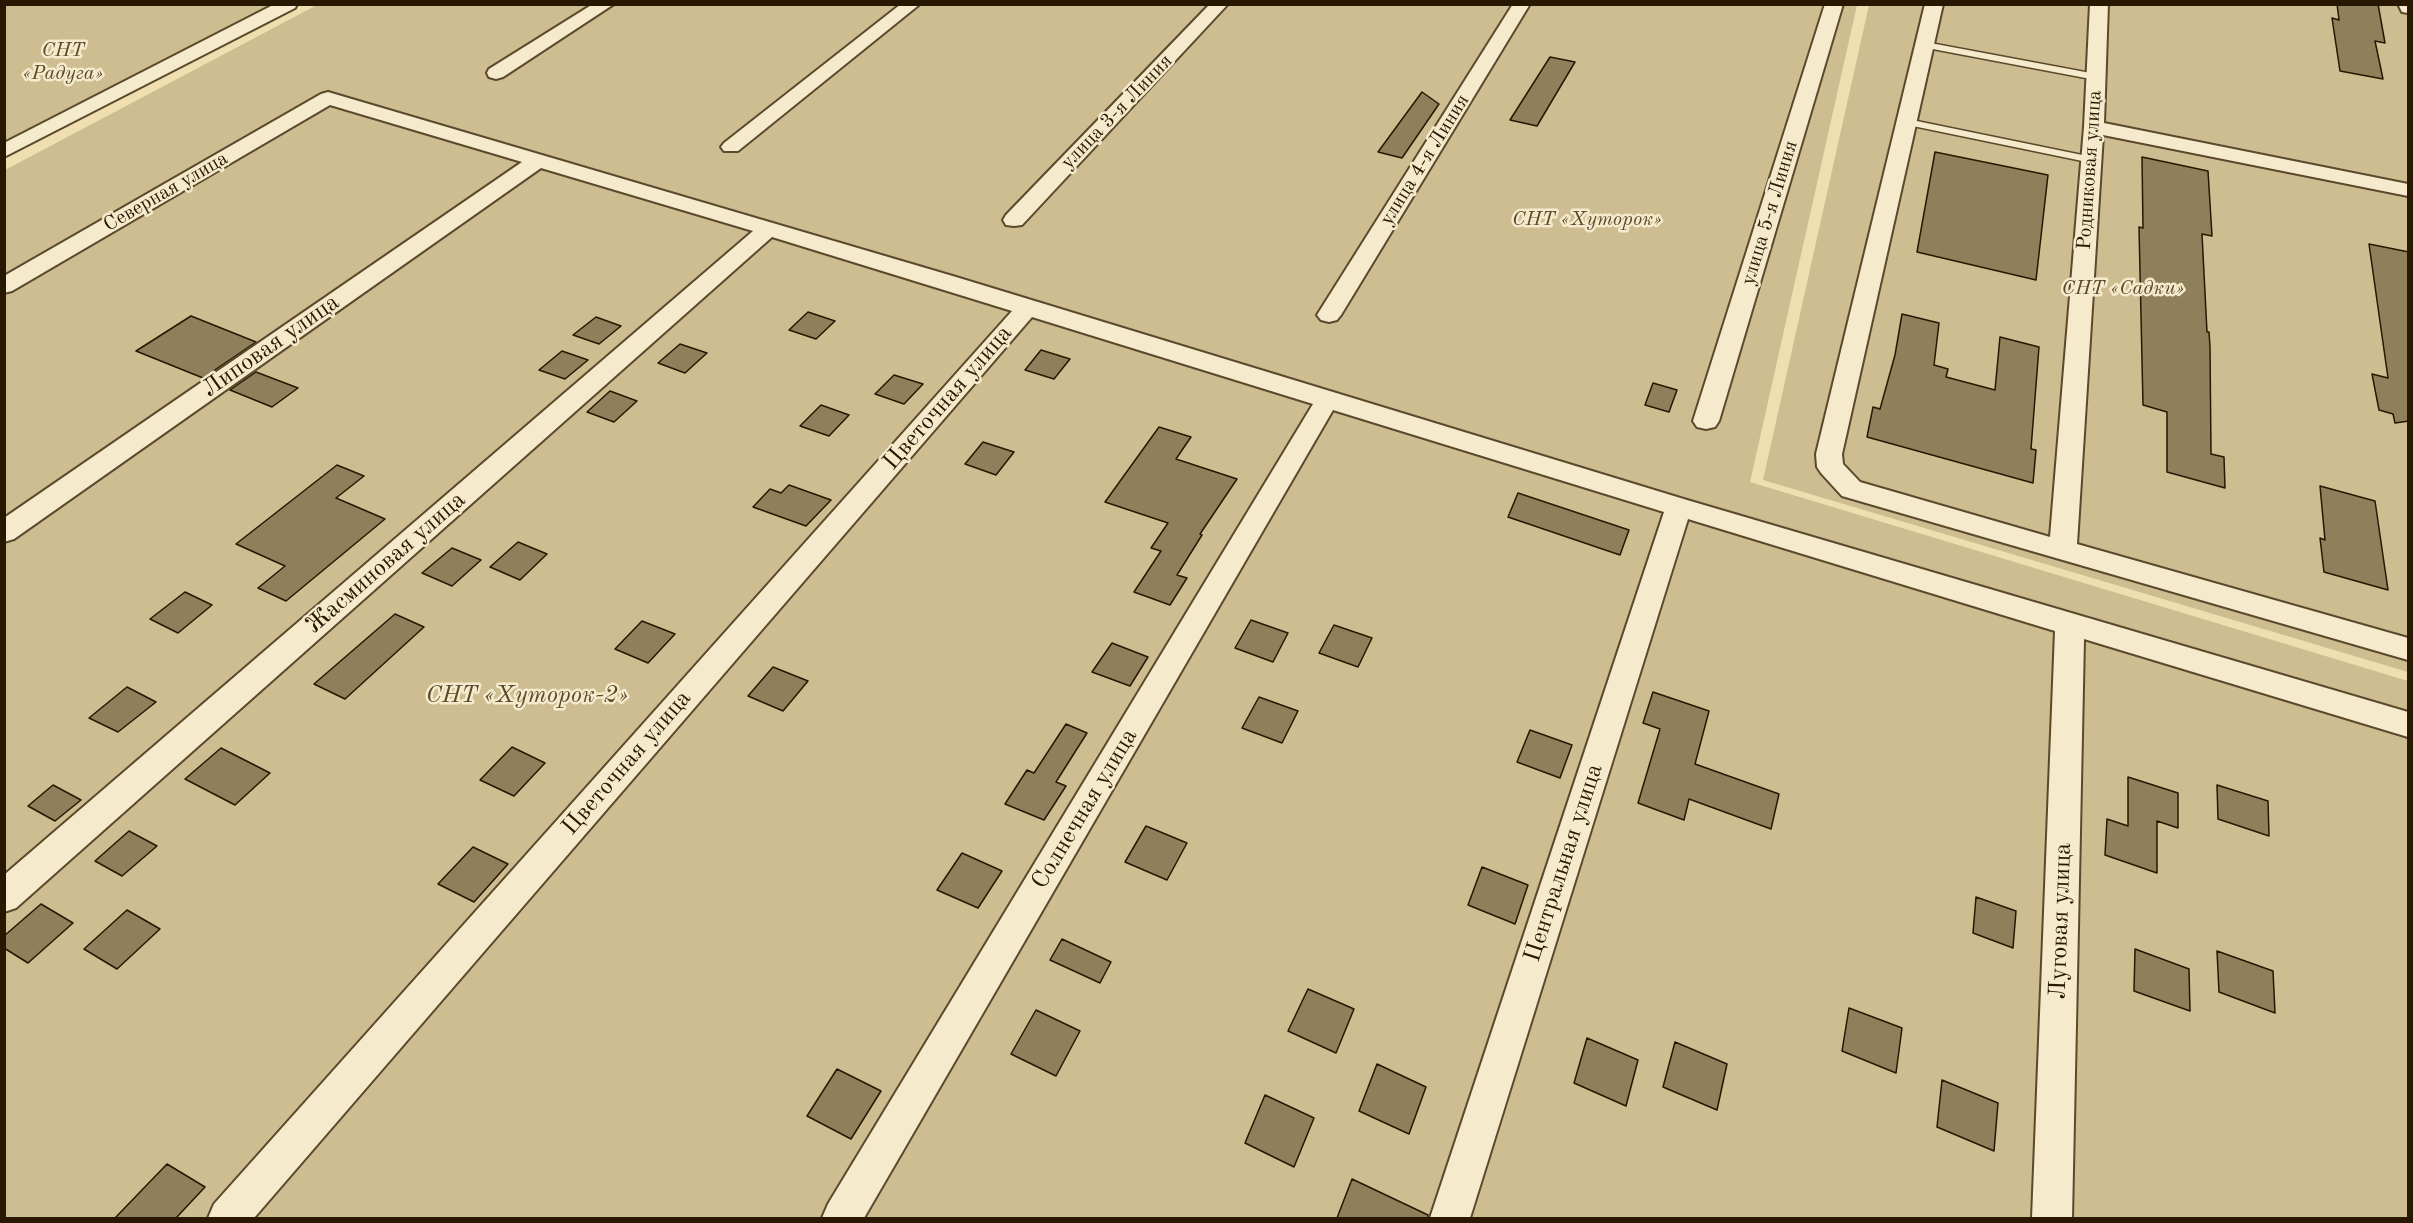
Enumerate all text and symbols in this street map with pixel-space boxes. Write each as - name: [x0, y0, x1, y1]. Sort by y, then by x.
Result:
- park label: СНТ «Радуга»: [23, 39, 103, 86]
- street label: улица 3-я Линия: [1056, 50, 1178, 174]
- street label: Родниковая улица: [2072, 89, 2108, 251]
- street label: улица 4-я Линия: [1375, 90, 1475, 230]
- street label: улица 5-я Линия: [1737, 138, 1803, 288]
- street label: Северная улица: [99, 147, 233, 237]
- park label: СНТ «Хуторок»: [1512, 208, 1662, 232]
- park label: СНТ «Садки»: [2062, 277, 2184, 301]
- street label: Липовая улица: [197, 288, 345, 404]
- street label: Цветочная улица: [877, 320, 1019, 476]
- street label: Жасминовая улица: [300, 486, 472, 640]
- park label: СНТ «Хуторок-2»: [426, 682, 628, 710]
- street label: Цветочная улица: [556, 685, 698, 841]
- street label: Солнечная улица: [1026, 724, 1144, 894]
- street label: Центральная улица: [1518, 760, 1610, 966]
- street label: Луговая улица: [2044, 842, 2078, 1000]

